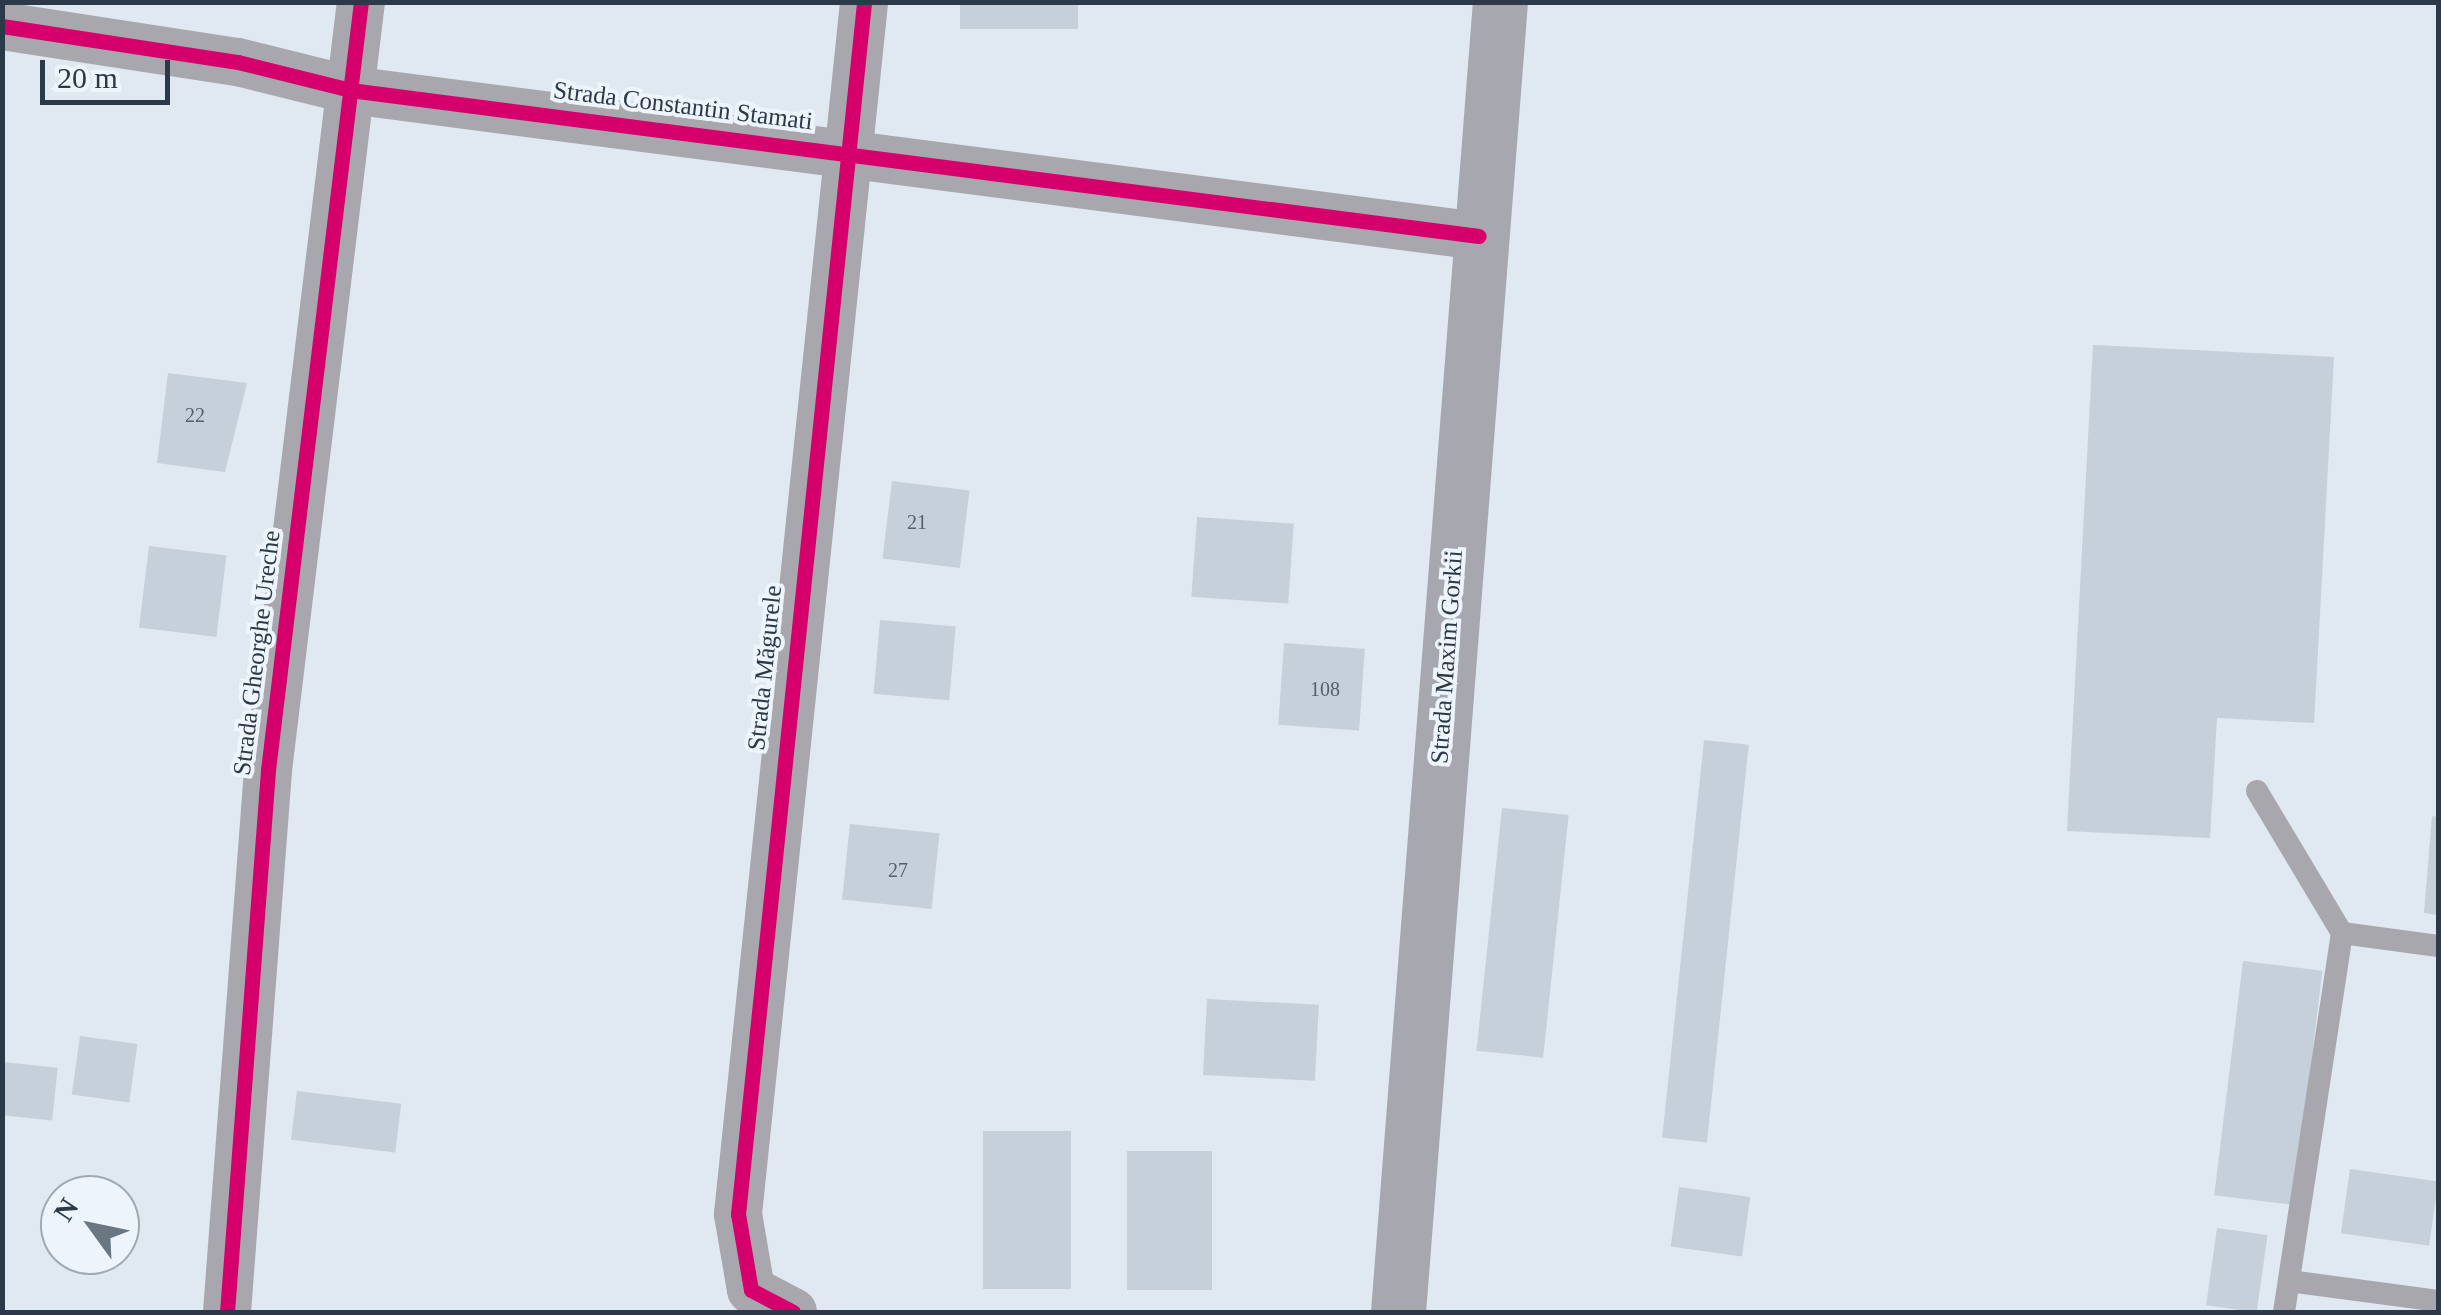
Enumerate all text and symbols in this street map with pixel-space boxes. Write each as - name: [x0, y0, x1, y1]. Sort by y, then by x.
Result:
- scale bar: [45, 40, 175, 102]
- text: 20 m: [57, 61, 118, 94]
- street label: Strada Constantin Stamati: [552, 75, 814, 137]
- house number: 22: [185, 403, 205, 427]
- house number: 21: [907, 510, 927, 534]
- street label: Strada Gheorghe Ureche: [227, 529, 287, 777]
- street label: Strada Maxim Gorkii: [1425, 549, 1469, 765]
- street label: Strada Măgurele: [741, 584, 789, 752]
- house number: 108: [1310, 677, 1340, 701]
- house number: 27: [888, 858, 908, 882]
- north arrow: [40, 1175, 140, 1275]
- text: N: [48, 1193, 85, 1226]

